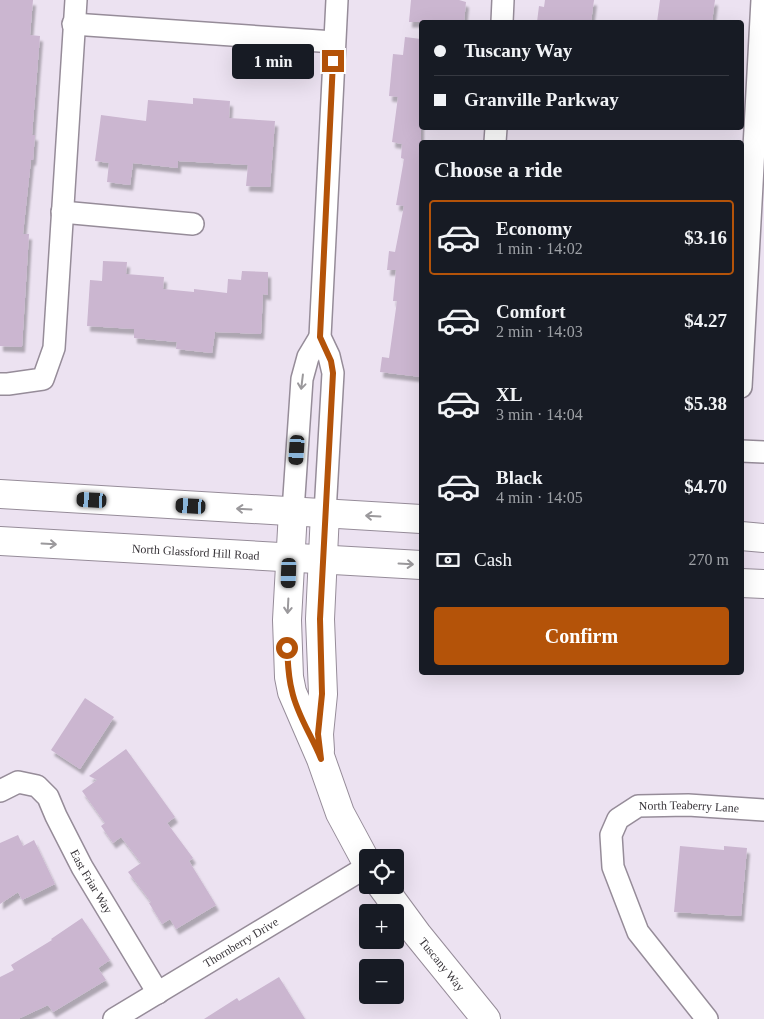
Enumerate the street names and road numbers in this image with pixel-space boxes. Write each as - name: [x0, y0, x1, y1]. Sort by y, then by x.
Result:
- street label: North Glassford Hill Road: [132, 542, 260, 563]
- street label: North Teaberry Lane: [639, 798, 739, 815]
- street label: East Friar Way: [67, 847, 115, 916]
- street label: Thornberry Drive: [201, 915, 281, 971]
- street label: Tuscany Way: [416, 935, 468, 994]

